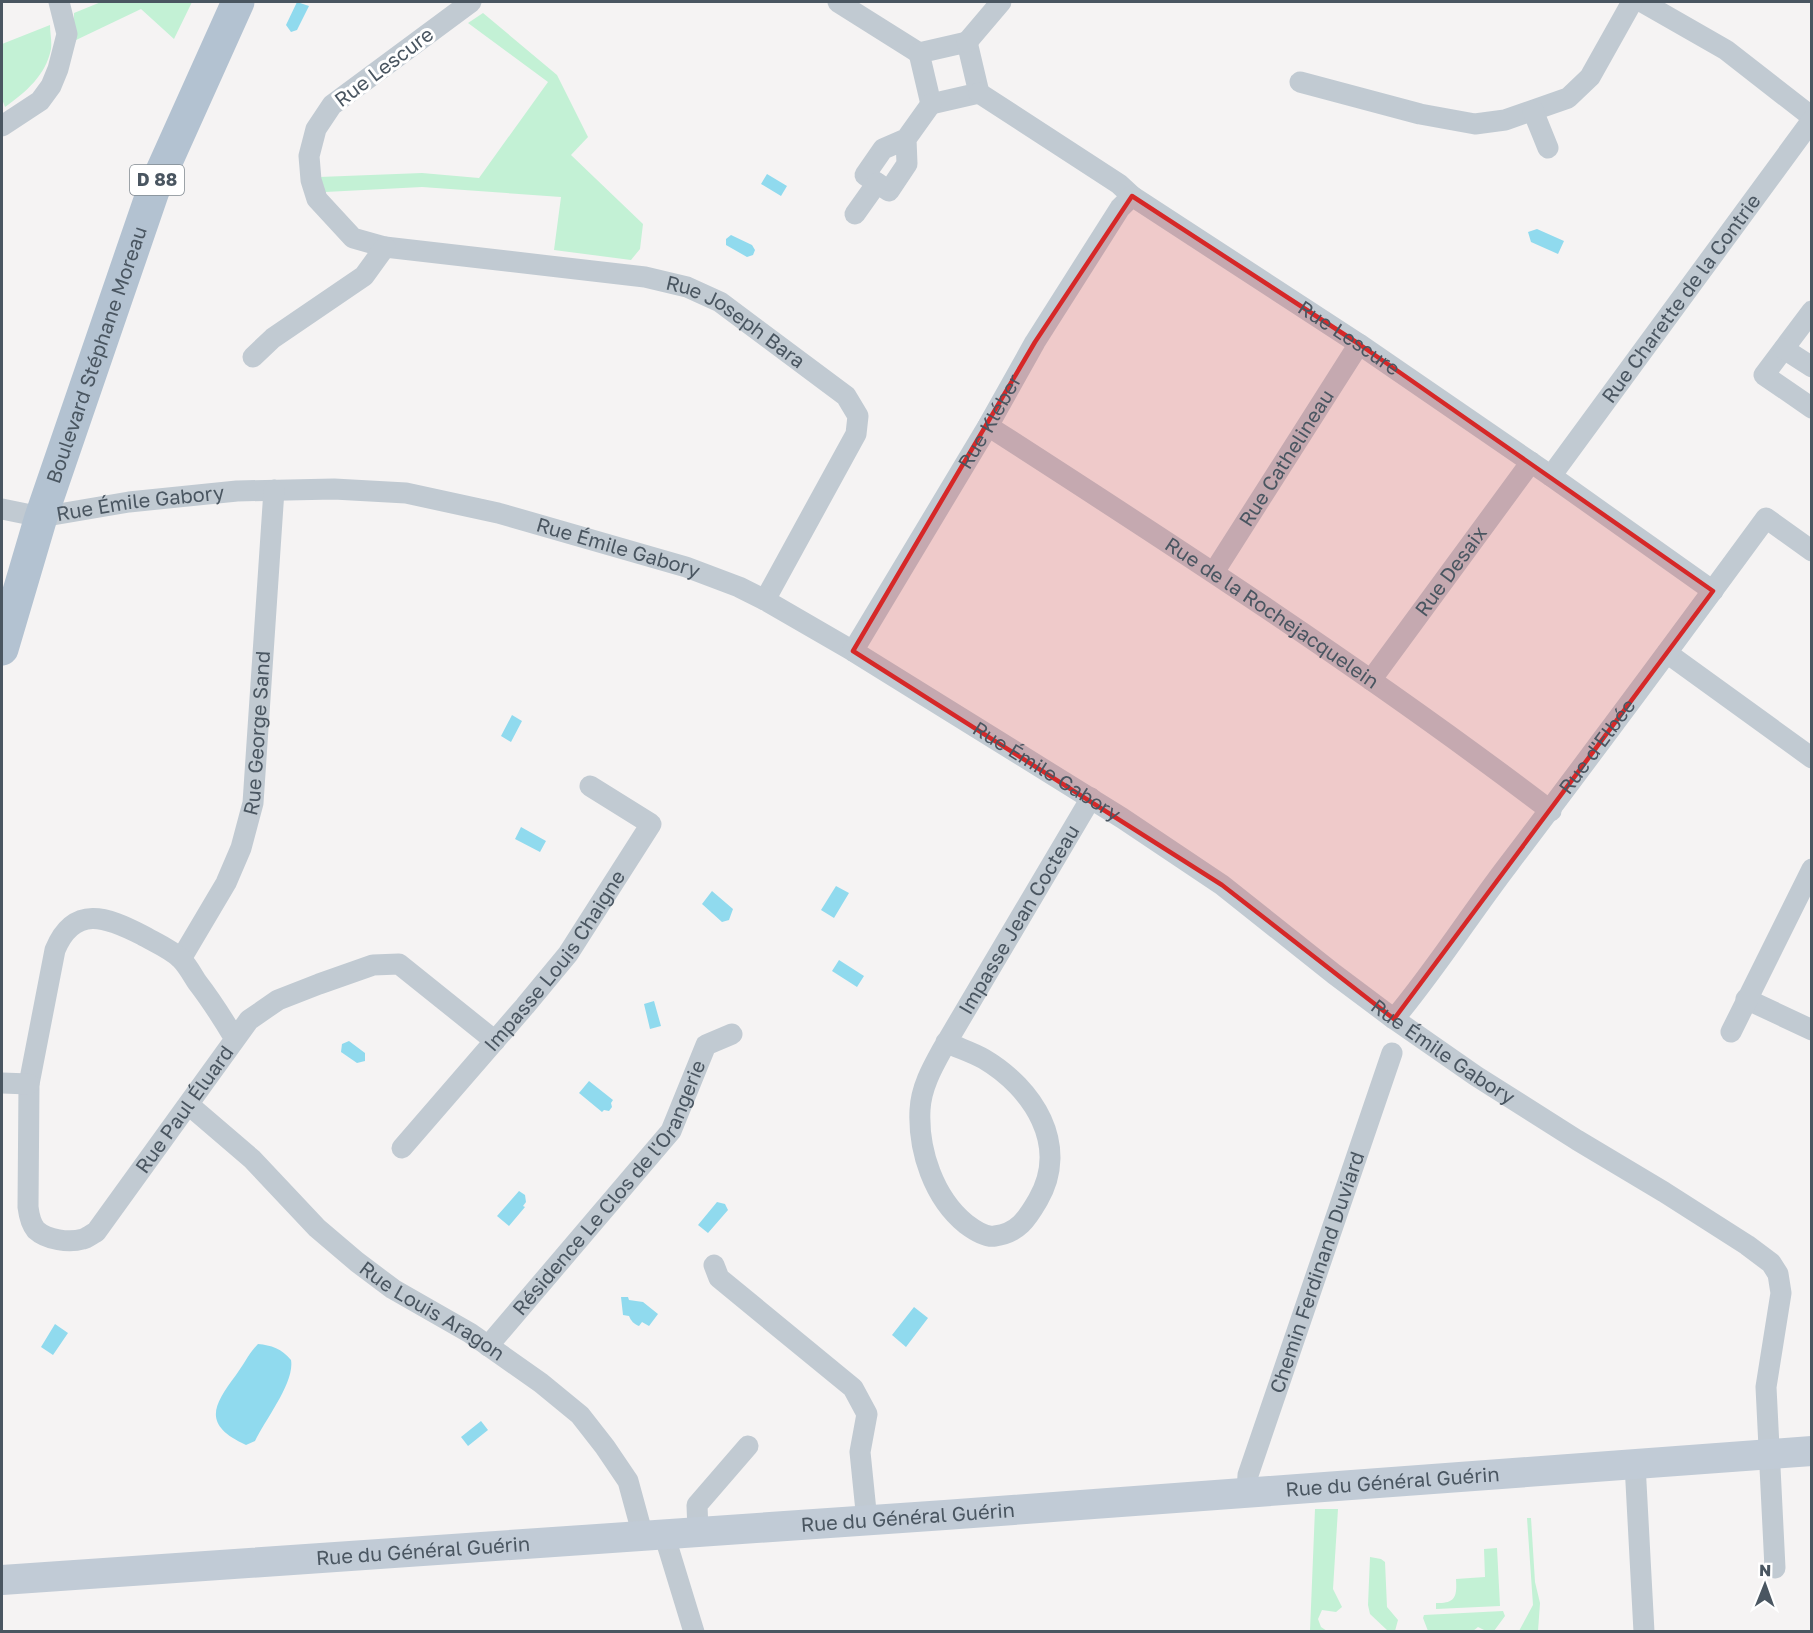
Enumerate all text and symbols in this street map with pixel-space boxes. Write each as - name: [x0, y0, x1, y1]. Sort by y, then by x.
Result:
- street label: Rue Lescure: [329, 21, 438, 111]
- road number: D 88: [130, 165, 184, 195]
- street label: Rue Charette de la Contrie: [1596, 189, 1765, 407]
- street label: Boulevard Stéphane Moreau: [40, 223, 151, 486]
- street label: Rue Joseph Bara: [664, 269, 810, 372]
- street label: Rue Lescure: [1294, 295, 1405, 380]
- street label: Rue Kléber: [952, 370, 1026, 473]
- street label: Rue Cathelineau: [1233, 385, 1338, 531]
- street label: Rue Émile Gabory: [54, 479, 225, 525]
- street label: Rue Émile Gabory: [534, 512, 704, 582]
- street label: Rue Desaix: [1409, 521, 1491, 620]
- street label: Rue de la Rochejacquelein: [1161, 531, 1384, 693]
- street label: Rue George Sand: [237, 650, 274, 818]
- street label: Rue d'Elbée: [1553, 693, 1640, 798]
- street label: Rue Émile Gabory: [969, 716, 1126, 825]
- street label: Impasse Jean Cocteau: [953, 820, 1084, 1018]
- street label: Impasse Louis Chaigne: [478, 865, 629, 1056]
- street label: Rue Émile Gabory: [1367, 993, 1520, 1109]
- street label: Rue Paul Éluard: [130, 1040, 238, 1177]
- street label: Résidence Le Clos de l'Orangerie: [507, 1056, 710, 1320]
- street label: Chemin Ferdinand Duviard: [1264, 1148, 1368, 1396]
- street label: Rue Louis Aragon: [355, 1255, 510, 1365]
- street label: Rue du Général Guérin: [1285, 1461, 1500, 1501]
- street label: Rue du Général Guérin: [800, 1497, 1016, 1536]
- street label: Rue du Général Guérin: [315, 1531, 531, 1569]
- north arrow: [1735, 1555, 1795, 1615]
- text: N: [1759, 1560, 1772, 1580]

